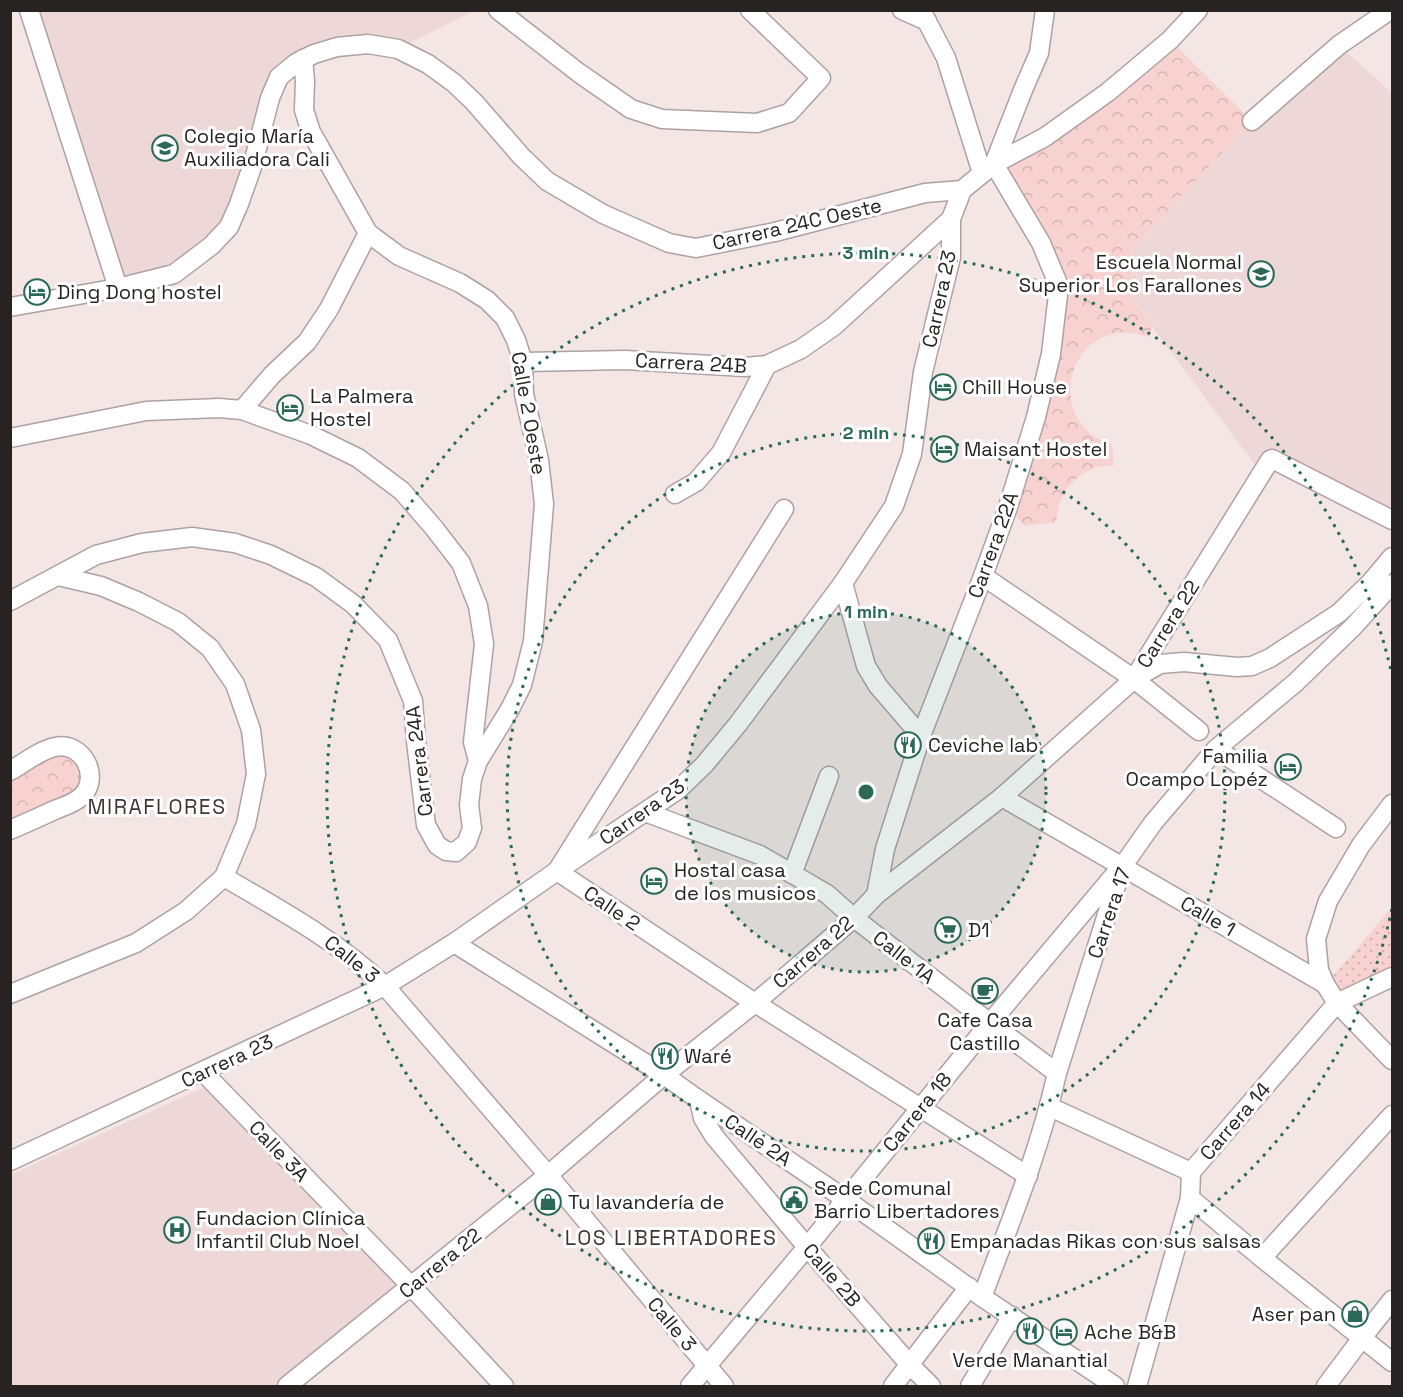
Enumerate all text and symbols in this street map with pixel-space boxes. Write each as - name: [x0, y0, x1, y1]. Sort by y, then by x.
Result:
- place label: Colegio María Auxiliadora Cali: [184, 123, 330, 172]
- school or university icon: Colegio María Auxiliadora Cali: [150, 133, 180, 163]
- street label: Carrera 24C Oeste: [710, 192, 884, 256]
- text: 3 min: [843, 241, 889, 264]
- street label: Carrera 23: [916, 248, 962, 350]
- place label: Escuela Normal Superior Los Farallones: [1019, 249, 1242, 298]
- school or university icon: Escuela Normal Superior Los Farallones: [1246, 259, 1276, 289]
- hotel icon: Ding Dong hostel: [22, 277, 52, 307]
- place label: Ding Dong hostel: [57, 279, 222, 305]
- street label: Carrera 24B: [634, 347, 748, 379]
- street label: Calle 2 Oeste: [505, 349, 553, 477]
- hotel icon: Chill House: [928, 372, 958, 402]
- place label: Chill House: [962, 374, 1067, 400]
- place label: La Palmera Hostel: [310, 383, 414, 432]
- hotel icon: La Palmera Hostel: [275, 393, 305, 423]
- text: 2 min: [843, 421, 889, 444]
- hotel icon: Maisant Hostel: [929, 434, 959, 464]
- place label: Maisant Hostel: [964, 436, 1107, 462]
- street label: Carrera 22A: [962, 488, 1024, 602]
- street label: Carrera 22: [1131, 575, 1205, 673]
- text: 1 min: [844, 600, 888, 623]
- street label: Carrera 24A: [399, 704, 439, 818]
- restaurant icon: Ceviche lab: [893, 730, 923, 760]
- place label: Ceviche lab: [928, 732, 1038, 758]
- place label: Familia Ocampo Lopéz: [1126, 743, 1268, 792]
- hotel icon: Familia Ocampo Lopéz: [1273, 752, 1303, 782]
- street label: Carrera 23: [594, 773, 690, 851]
- centre of rings: [856, 782, 876, 802]
- district label: MIRAFLORES: [87, 793, 227, 820]
- place label: Hostal casa de los musicos: [674, 857, 816, 906]
- street label: Carrera 17: [1081, 864, 1137, 962]
- hotel icon: Hostal casa de los musicos: [639, 866, 669, 896]
- street label: Calle 2: [579, 880, 645, 936]
- street label: Calle 1: [1176, 890, 1240, 942]
- street label: Carrera 22: [767, 910, 859, 994]
- supermarket icon: D1: [933, 915, 963, 945]
- place label: D1: [968, 917, 990, 943]
- street label: Calle 1A: [868, 925, 941, 990]
- street label: Calle 3: [319, 929, 385, 989]
- cafe icon: Cafe Casa Castillo: [970, 976, 1000, 1006]
- place label: Cafe Casa Castillo: [937, 1007, 1033, 1056]
- street label: Carrera 23: [177, 1028, 277, 1094]
- restaurant icon: Waré: [650, 1041, 680, 1071]
- place label: Waré: [684, 1043, 732, 1069]
- street label: Carrera 18: [877, 1067, 957, 1157]
- street label: Carrera 14: [1194, 1076, 1276, 1166]
- street label: Calle 2A: [719, 1108, 797, 1172]
- street label: Calle 3A: [243, 1115, 315, 1188]
- place label: Sede Comunal Barrio Libertadores: [814, 1175, 999, 1224]
- public building icon: Sede Comunal Barrio Libertadores: [779, 1185, 809, 1215]
- shop icon: Tu lavandería de: [533, 1187, 563, 1217]
- place label: Tu lavandería de: [568, 1189, 724, 1215]
- place label: Fundacion Clínica Infantil Club Noel: [196, 1205, 365, 1254]
- hospital icon: Fundacion Clínica Infantil Club Noel: [162, 1215, 192, 1245]
- street label: Carrera 22: [393, 1222, 487, 1304]
- district label: LOS LIBERTADORES: [565, 1224, 777, 1251]
- restaurant icon: Empanadas Rikas con sus salsas: [916, 1226, 946, 1256]
- place label: Empanadas Rikas con sus salsas: [950, 1228, 1261, 1254]
- street label: Calle 2B: [797, 1238, 867, 1312]
- street label: Calle 3: [642, 1291, 702, 1357]
- shop icon: Aser pan: [1340, 1299, 1370, 1329]
- place label: Aser pan: [1252, 1301, 1336, 1327]
- restaurant icon: Verde Manantial: [1015, 1316, 1045, 1346]
- hotel icon: Ache B&B: [1049, 1317, 1079, 1347]
- place label: Ache B&B: [1084, 1319, 1176, 1345]
- place label: Verde Manantial: [952, 1347, 1108, 1373]

